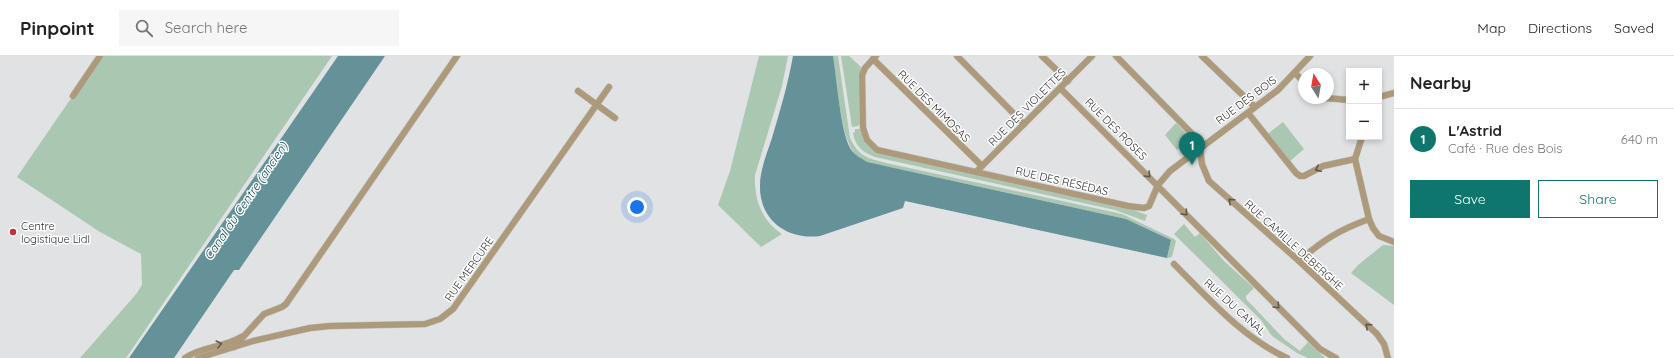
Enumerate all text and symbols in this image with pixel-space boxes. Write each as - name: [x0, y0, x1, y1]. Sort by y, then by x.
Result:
- search box: [119, 10, 399, 46]
- text: Pinpoint: [20, 16, 95, 40]
- icon: search: [133, 17, 155, 39]
- text: Search here: [165, 18, 247, 37]
- text: Map: [1477, 19, 1506, 37]
- text: Directions: [1528, 19, 1592, 37]
- text: Saved: [1614, 19, 1654, 37]
- street label: RUE DES VIOLETTES: [985, 65, 1069, 149]
- street label: RUE DES MIMOSAS: [895, 67, 973, 145]
- north arrow: [1298, 68, 1334, 104]
- map controls: [1346, 68, 1382, 140]
- button: +: [1346, 68, 1382, 104]
- text: Nearby: [1410, 72, 1471, 93]
- street label: RUE DES BOIS: [1213, 73, 1279, 127]
- street label: RUE DES ROSES: [1082, 95, 1150, 163]
- button: −: [1346, 104, 1382, 140]
- text: L'Astrid: [1448, 121, 1502, 140]
- text: 1: [1420, 131, 1426, 147]
- text: 640 m: [1621, 131, 1658, 147]
- pin: 1: [1179, 132, 1205, 165]
- water label: Canal du Centre (ancien): [201, 139, 291, 262]
- text: Café · Rue des Bois: [1448, 140, 1562, 156]
- street label: RUE DES RÉSÉDAS: [1014, 163, 1110, 199]
- one-way arrow: [1314, 164, 1322, 172]
- one-way arrow: [1143, 170, 1151, 177]
- button: Save: [1410, 180, 1530, 218]
- button: Share: [1538, 180, 1658, 218]
- your location: [627, 197, 647, 217]
- street label: RUE CAMILLE DEBERGHE: [1242, 197, 1346, 293]
- one-way arrow: [1228, 198, 1235, 205]
- one-way arrow: [1180, 209, 1187, 216]
- place label: Centre logistique Lidl: [21, 219, 90, 246]
- marker: Centre logistique Lidl: [8, 227, 18, 237]
- street label: RUE MERCURE: [442, 234, 496, 304]
- street label: RUE DU CANAL: [1201, 276, 1269, 339]
- one-way arrow: [1272, 301, 1280, 309]
- one-way arrow: [1365, 323, 1373, 331]
- one-way arrow: [216, 341, 222, 349]

